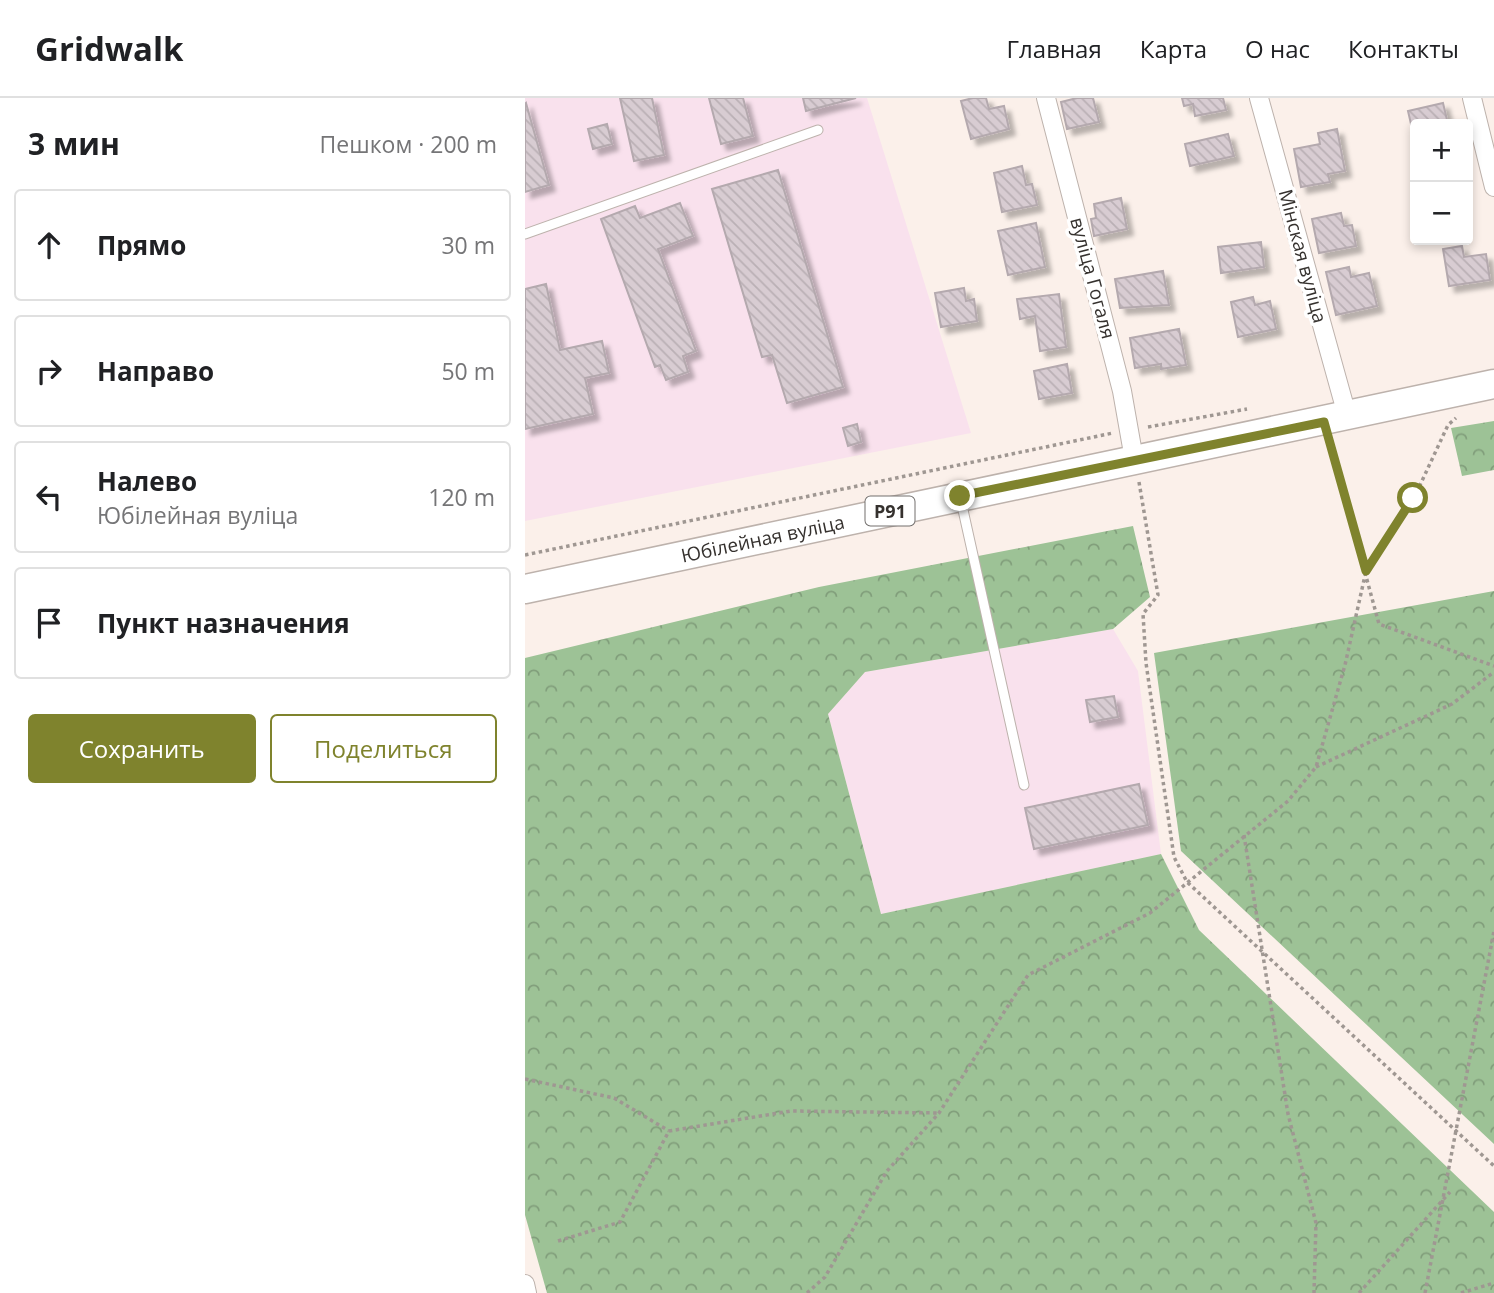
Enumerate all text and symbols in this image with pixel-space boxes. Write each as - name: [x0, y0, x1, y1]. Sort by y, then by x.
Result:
- text: Gridwalk: [35, 26, 184, 71]
- text: Главная: [1007, 32, 1102, 65]
- text: Карта: [1140, 32, 1207, 65]
- text: О нас: [1245, 32, 1310, 65]
- text: Контакты: [1348, 32, 1459, 65]
- map controls: [1410, 119, 1473, 245]
- button: +: [1410, 119, 1473, 182]
- text: 3 мин: [28, 123, 120, 164]
- text: Пешком · 200 m: [320, 128, 497, 160]
- button: −: [1410, 182, 1473, 245]
- street label: Мінская вуліца: [1273, 186, 1333, 326]
- street label: вуліца Гогаля: [1064, 214, 1122, 342]
- icon: ahead: [30, 226, 68, 264]
- text: Прямо: [97, 227, 186, 263]
- text: 30 m: [441, 229, 495, 261]
- icon: right: [30, 352, 68, 390]
- text: Направо: [97, 353, 214, 389]
- text: 50 m: [441, 355, 495, 387]
- text: Налево: [97, 463, 197, 499]
- icon: left: [30, 478, 68, 516]
- route end: [944, 480, 975, 511]
- text: 120 m: [428, 481, 495, 513]
- route start: [1397, 482, 1428, 513]
- road number: Р91: [865, 496, 915, 526]
- text: Юбілейная вуліца: [97, 499, 298, 531]
- street label: Юбілейная вуліца: [679, 509, 847, 569]
- icon: arrive: [30, 604, 68, 642]
- text: Пункт назначения: [97, 605, 350, 641]
- button: Сохранить: [28, 714, 256, 783]
- button: Поделиться: [270, 714, 497, 783]

